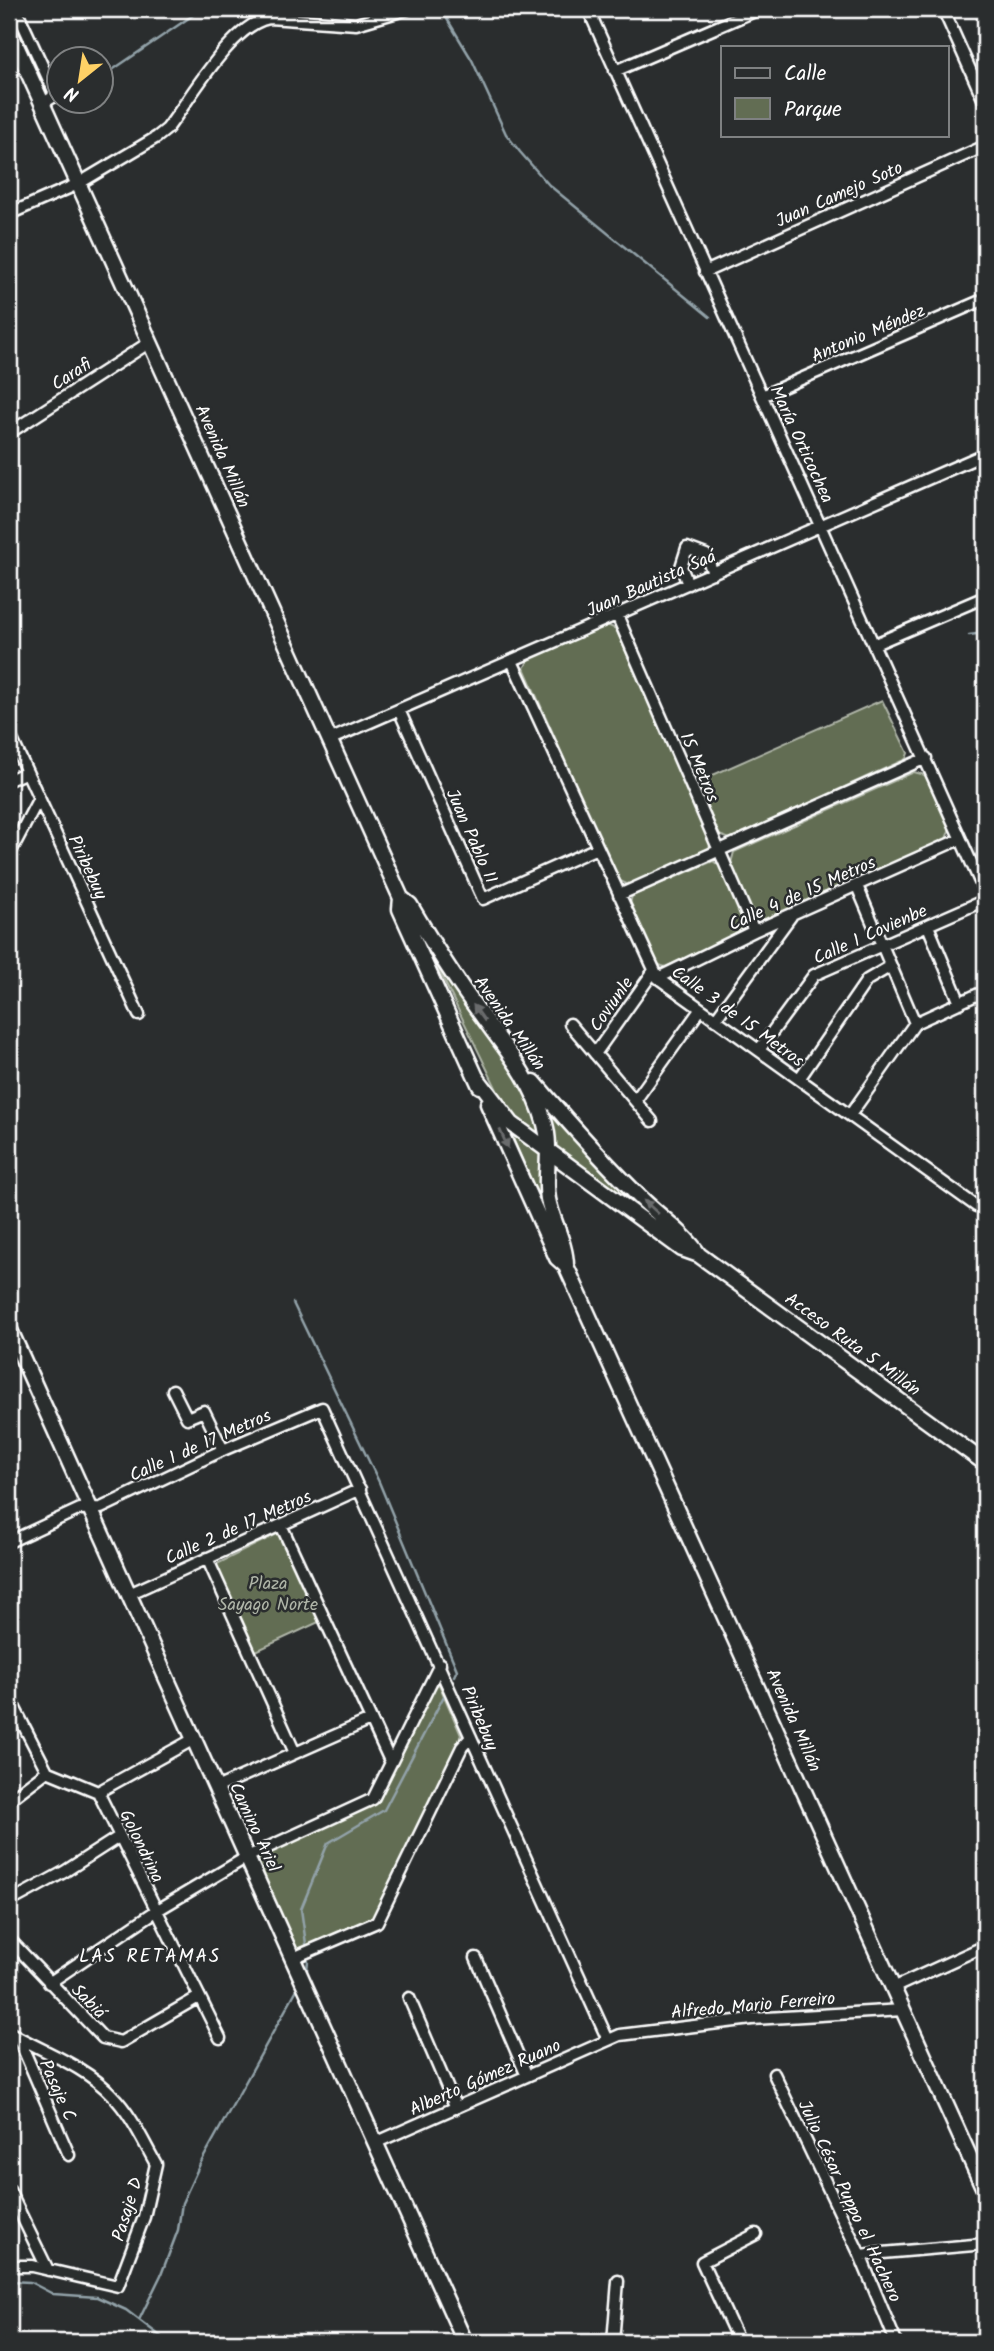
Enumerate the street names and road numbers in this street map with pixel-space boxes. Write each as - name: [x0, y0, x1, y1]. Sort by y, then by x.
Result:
- street label: Juan Camejo Soto: [771, 154, 908, 236]
- street label: Antonio Méndez: [807, 297, 930, 371]
- street label: Carafi: [46, 351, 98, 399]
- street label: María Orticochea: [761, 381, 841, 508]
- street label: Avenida Millán: [186, 400, 257, 513]
- street label: Juan Bautista Saá: [582, 542, 722, 626]
- street label: 15 Metros: [671, 728, 726, 807]
- street label: Juan Pablo II: [437, 785, 504, 889]
- street label: Piribebuy: [59, 831, 114, 905]
- street label: Calle 4 de 15 Metros: [724, 849, 881, 940]
- street label: Calle 1 Covienbe: [809, 897, 932, 973]
- street label: Calle 3 de 15 Metros: [664, 959, 810, 1076]
- street label: Avenida Millán: [465, 970, 552, 1077]
- street label: Coviunle: [583, 971, 642, 1038]
- street label: Acceso Ruta 5 Millán: [778, 1286, 926, 1405]
- street label: Calle 1 de 17 Metros: [125, 1402, 277, 1491]
- street label: Calle 2 de 17 Metros: [161, 1483, 317, 1574]
- street label: Avenida Millán: [757, 1664, 828, 1777]
- street label: Piribebuy: [452, 1681, 506, 1756]
- street label: Camino Ariel: [220, 1778, 287, 1878]
- street label: Golondrina: [110, 1805, 171, 1888]
- street label: Sabiá: [63, 1978, 113, 2028]
- street label: Alfredo Mario Ferreiro: [670, 1985, 836, 2028]
- street label: Alberto Gómez Ruano: [405, 2032, 566, 2125]
- street label: Pasaje C: [30, 2055, 83, 2126]
- street label: Julio César Puppo el Hachero: [789, 2096, 908, 2308]
- street label: Pasaje D: [105, 2173, 152, 2245]

